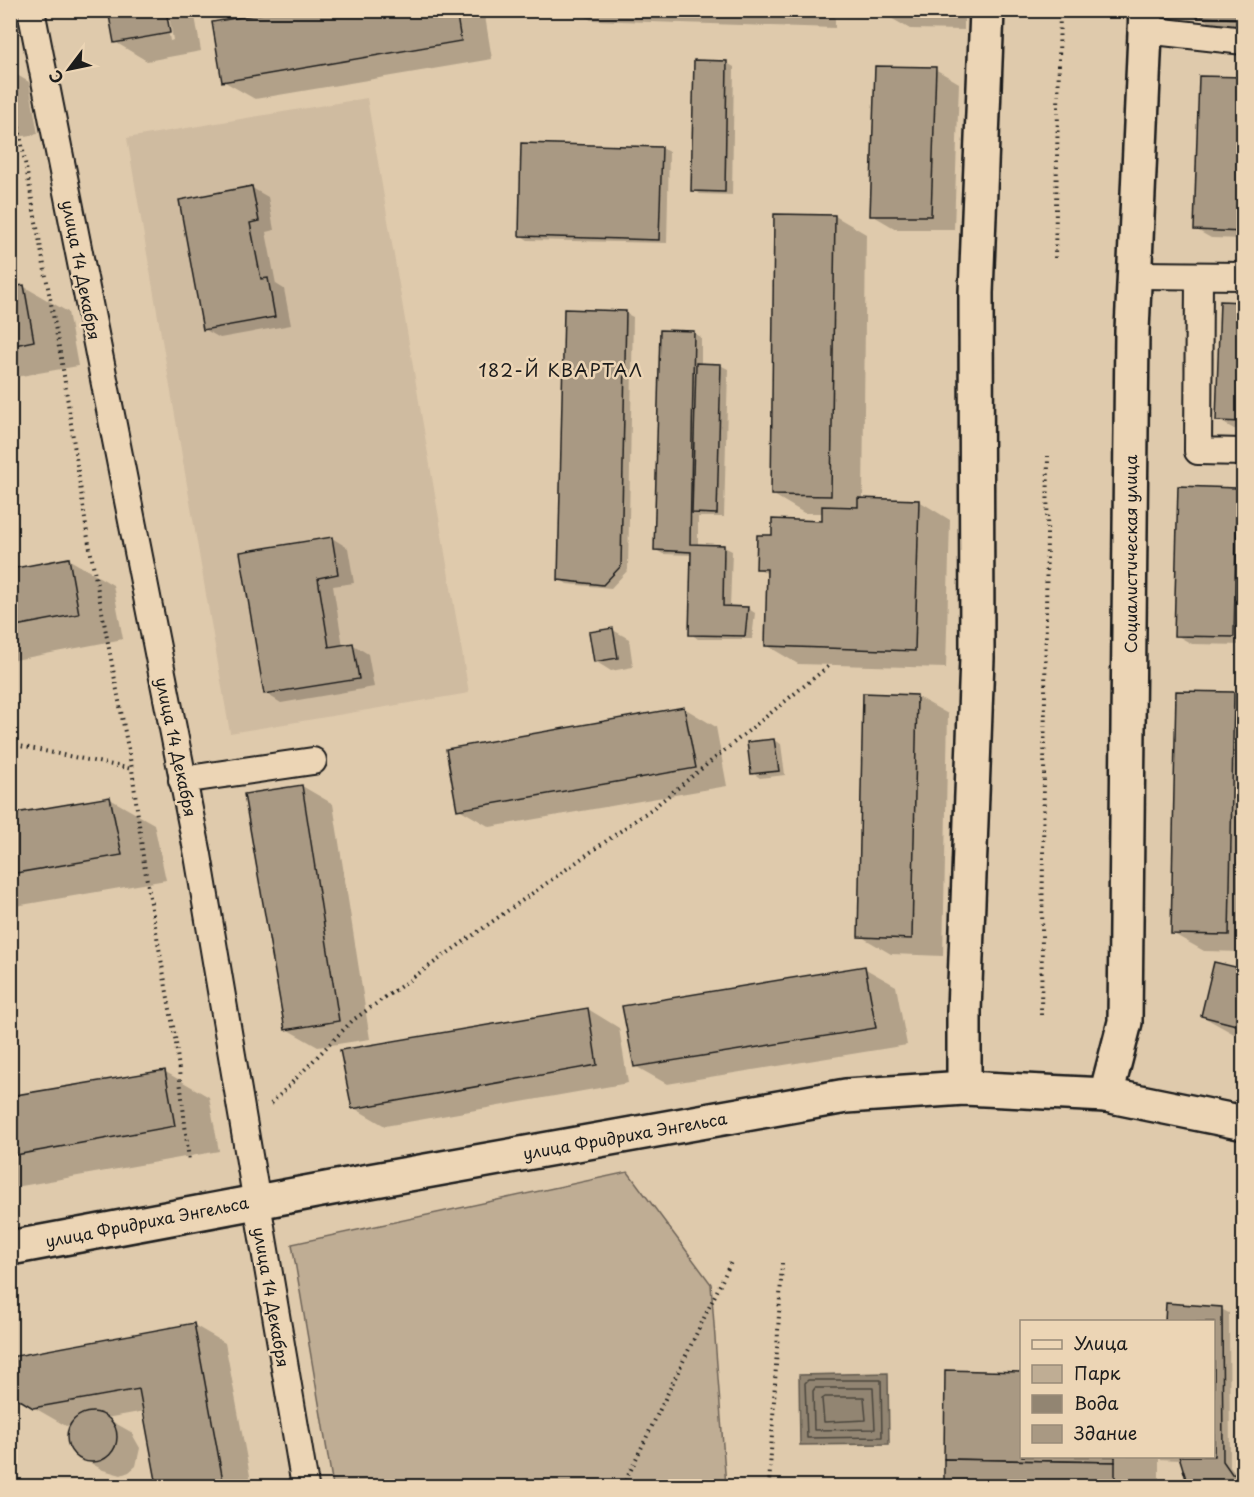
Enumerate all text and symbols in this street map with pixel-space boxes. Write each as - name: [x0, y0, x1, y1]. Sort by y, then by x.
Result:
- north arrow: [39, 39, 99, 99]
- text: С: [42, 66, 69, 89]
- street label: улица 14 Декабря: [57, 198, 107, 342]
- district label: 182-Й КВАРТАЛ: [478, 356, 644, 383]
- street label: Социалистическая улица: [1118, 455, 1142, 653]
- street label: улица 14 Декабря: [150, 675, 203, 819]
- street label: улица Фридриха Энгельса: [521, 1105, 729, 1165]
- street label: улица Фридриха Энгельса: [43, 1190, 251, 1253]
- street label: улица 14 Декабря: [248, 1225, 296, 1369]
- legend: [1020, 1320, 1215, 1458]
- text: Улица: [1074, 1329, 1128, 1356]
- text: Парк: [1074, 1359, 1121, 1386]
- text: Вода: [1074, 1389, 1119, 1416]
- text: Здание: [1074, 1419, 1137, 1446]

